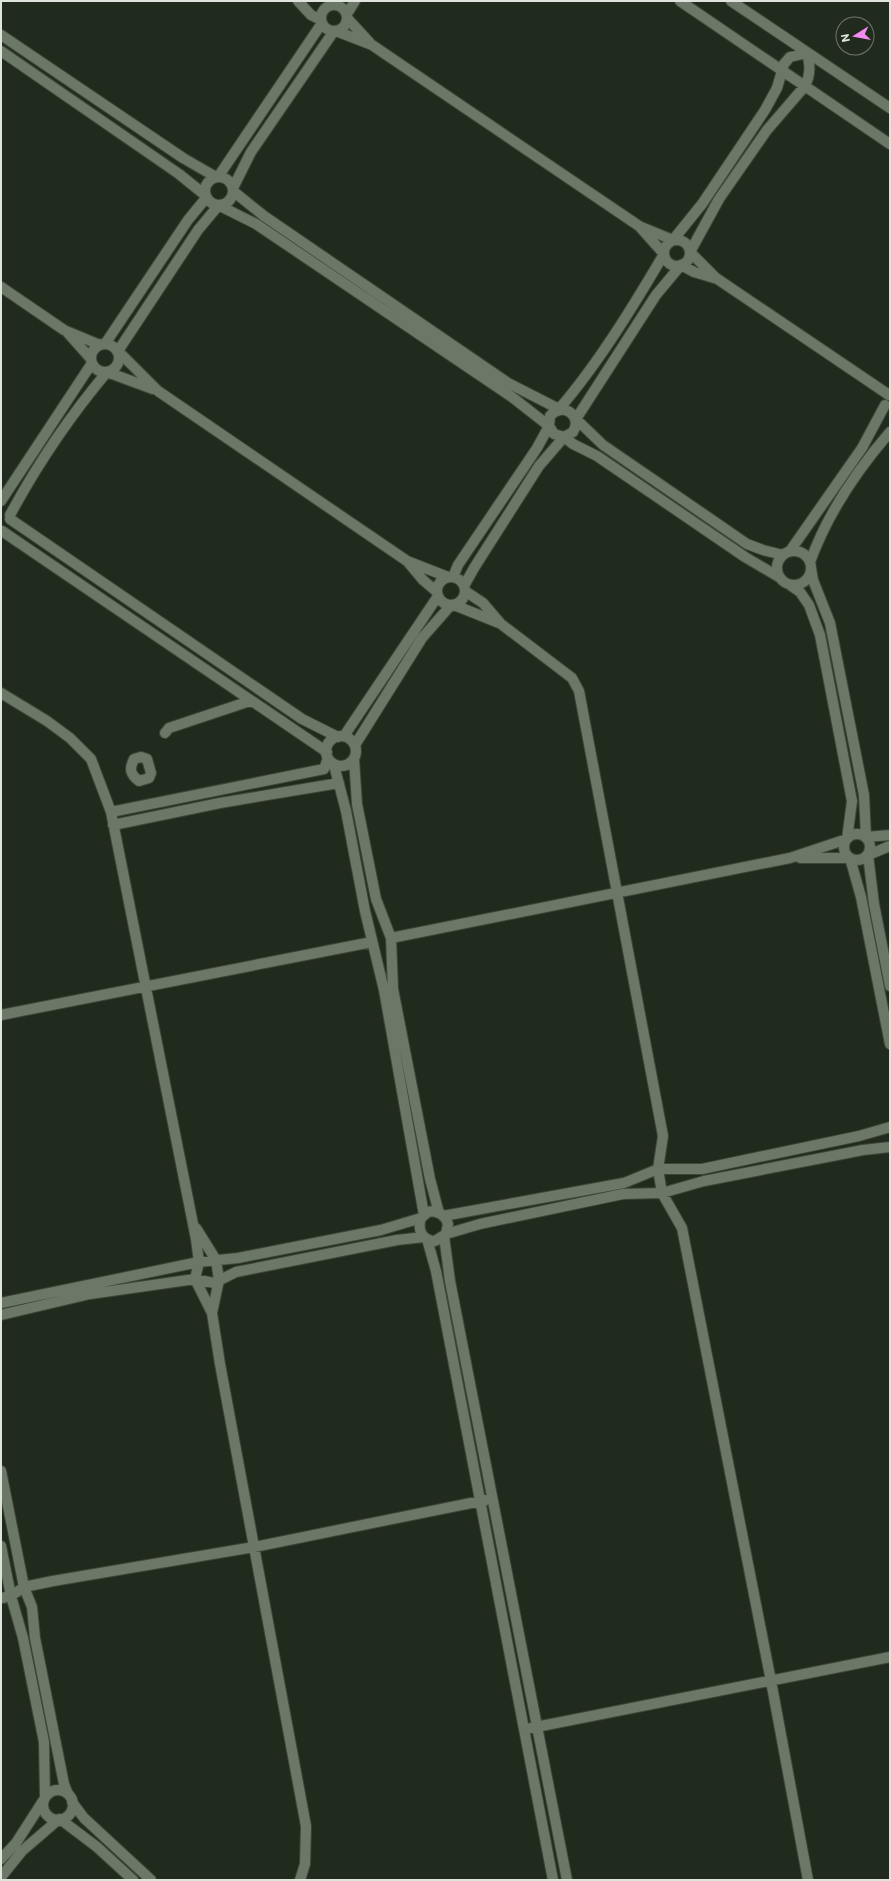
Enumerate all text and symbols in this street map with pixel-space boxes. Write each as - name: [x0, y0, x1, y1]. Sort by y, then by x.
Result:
- north arrow: [835, 16, 875, 56]
- text: N: [838, 33, 852, 43]

